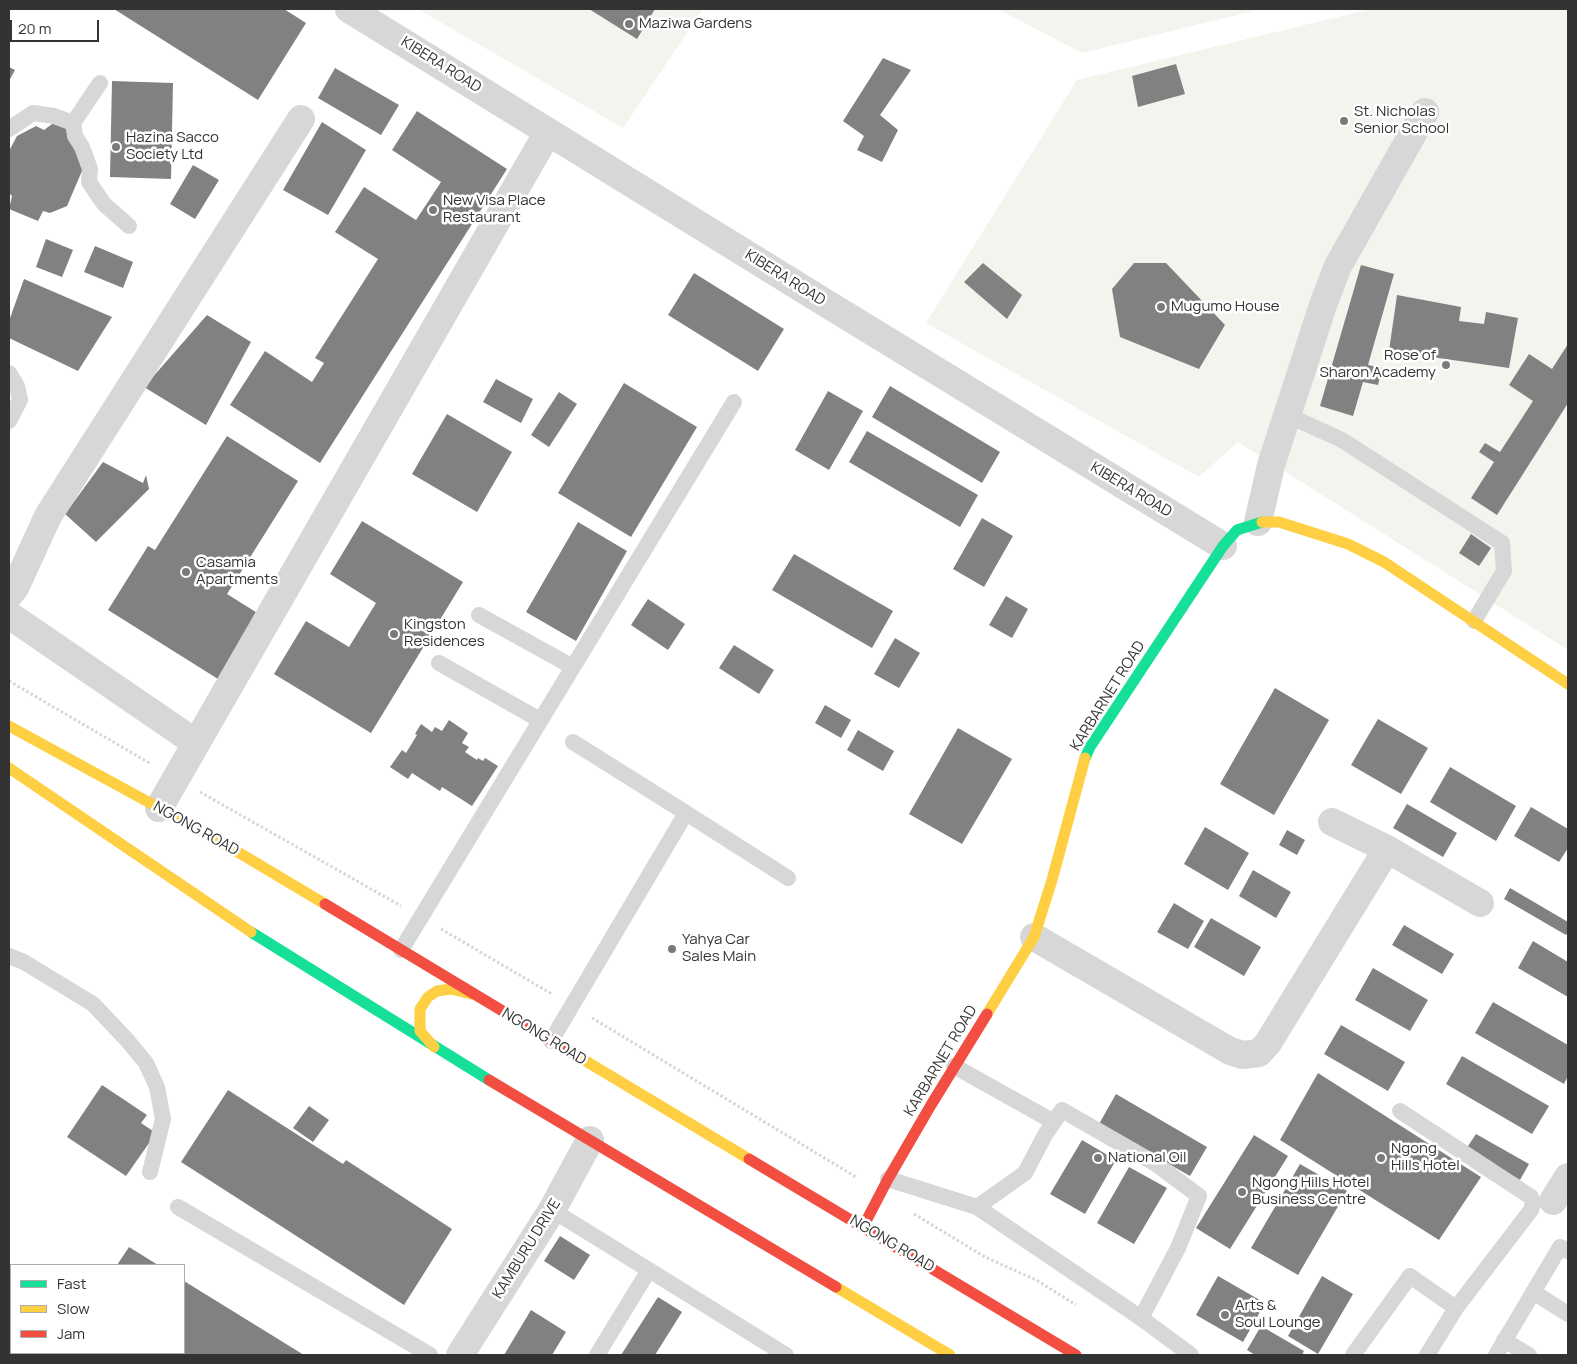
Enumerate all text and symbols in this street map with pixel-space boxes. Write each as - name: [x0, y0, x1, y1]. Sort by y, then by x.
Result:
- scale bar: [12, 10, 101, 42]
- place label: Maziwa Gardens: [639, 15, 752, 33]
- text: 20 m: [18, 18, 51, 39]
- marker: Maziwa Gardens: [623, 18, 635, 30]
- street label: KIBERA ROAD: [397, 33, 485, 97]
- place label: St. Nicholas Senior School: [1354, 103, 1449, 138]
- marker: St. Nicholas Senior School: [1338, 115, 1350, 127]
- place label: Hazina Sacco Society Ltd: [126, 129, 219, 164]
- marker: Hazina Sacco Society Ltd: [110, 141, 122, 153]
- place label: New Visa Place Restaurant: [443, 192, 545, 227]
- marker: New Visa Place Restaurant: [427, 204, 439, 216]
- street label: KIBERA ROAD: [741, 246, 829, 310]
- place label: Mugumo House: [1171, 298, 1280, 316]
- marker: Mugumo House: [1155, 301, 1167, 313]
- place label: Rose of Sharon Academy: [1320, 347, 1436, 382]
- marker: Rose of Sharon Academy: [1440, 359, 1452, 371]
- street label: KIBERA ROAD: [1087, 459, 1175, 521]
- place label: Casamia Apartments: [196, 554, 278, 589]
- marker: Casamia Apartments: [180, 566, 192, 578]
- place label: Kingston Residences: [404, 616, 485, 651]
- marker: Kingston Residences: [388, 628, 400, 640]
- street label: KARBARNET ROAD: [1067, 638, 1149, 754]
- street label: NGONG ROAD: [150, 798, 242, 860]
- place label: Yahya Car Sales Main: [682, 931, 756, 966]
- marker: Yahya Car Sales Main: [666, 943, 678, 955]
- street label: KARBARNET ROAD: [901, 1002, 981, 1120]
- street label: NGONG ROAD: [499, 1005, 589, 1069]
- place label: Ngong Hills Hotel: [1391, 1140, 1460, 1175]
- place label: National Oil: [1108, 1149, 1187, 1167]
- marker: National Oil: [1092, 1152, 1104, 1164]
- marker: Ngong Hills Hotel: [1375, 1152, 1387, 1164]
- place label: Ngong Hills Hotel Business Centre: [1252, 1174, 1370, 1209]
- marker: Ngong Hills Hotel Business Centre: [1236, 1186, 1248, 1198]
- street label: KAMBURU DRIVE: [489, 1196, 565, 1302]
- street label: NGONG ROAD: [847, 1212, 937, 1276]
- legend: [10, 1264, 185, 1354]
- text: Fast: [57, 1273, 86, 1294]
- place label: Arts & Soul Lounge: [1235, 1297, 1321, 1332]
- text: Slow: [57, 1298, 90, 1319]
- marker: Arts & Soul Lounge: [1219, 1309, 1231, 1321]
- text: Jam: [57, 1323, 85, 1344]

